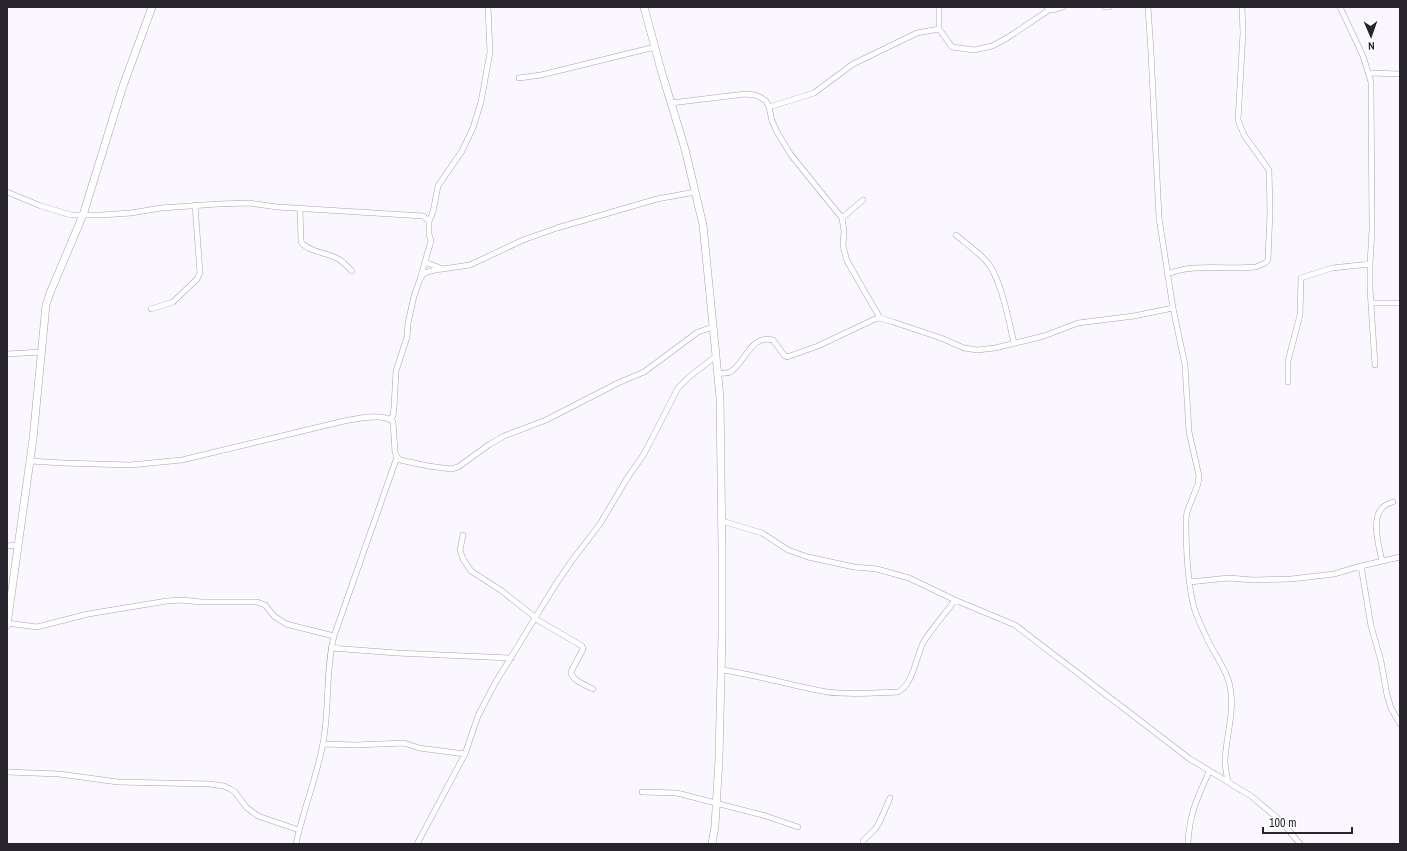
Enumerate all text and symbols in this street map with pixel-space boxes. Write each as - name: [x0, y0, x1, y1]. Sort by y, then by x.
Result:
- north arrow: [1351, 16, 1391, 56]
- text: N: [1368, 39, 1375, 53]
- scale bar: [1263, 809, 1352, 835]
- text: 100 m: [1269, 815, 1296, 831]

